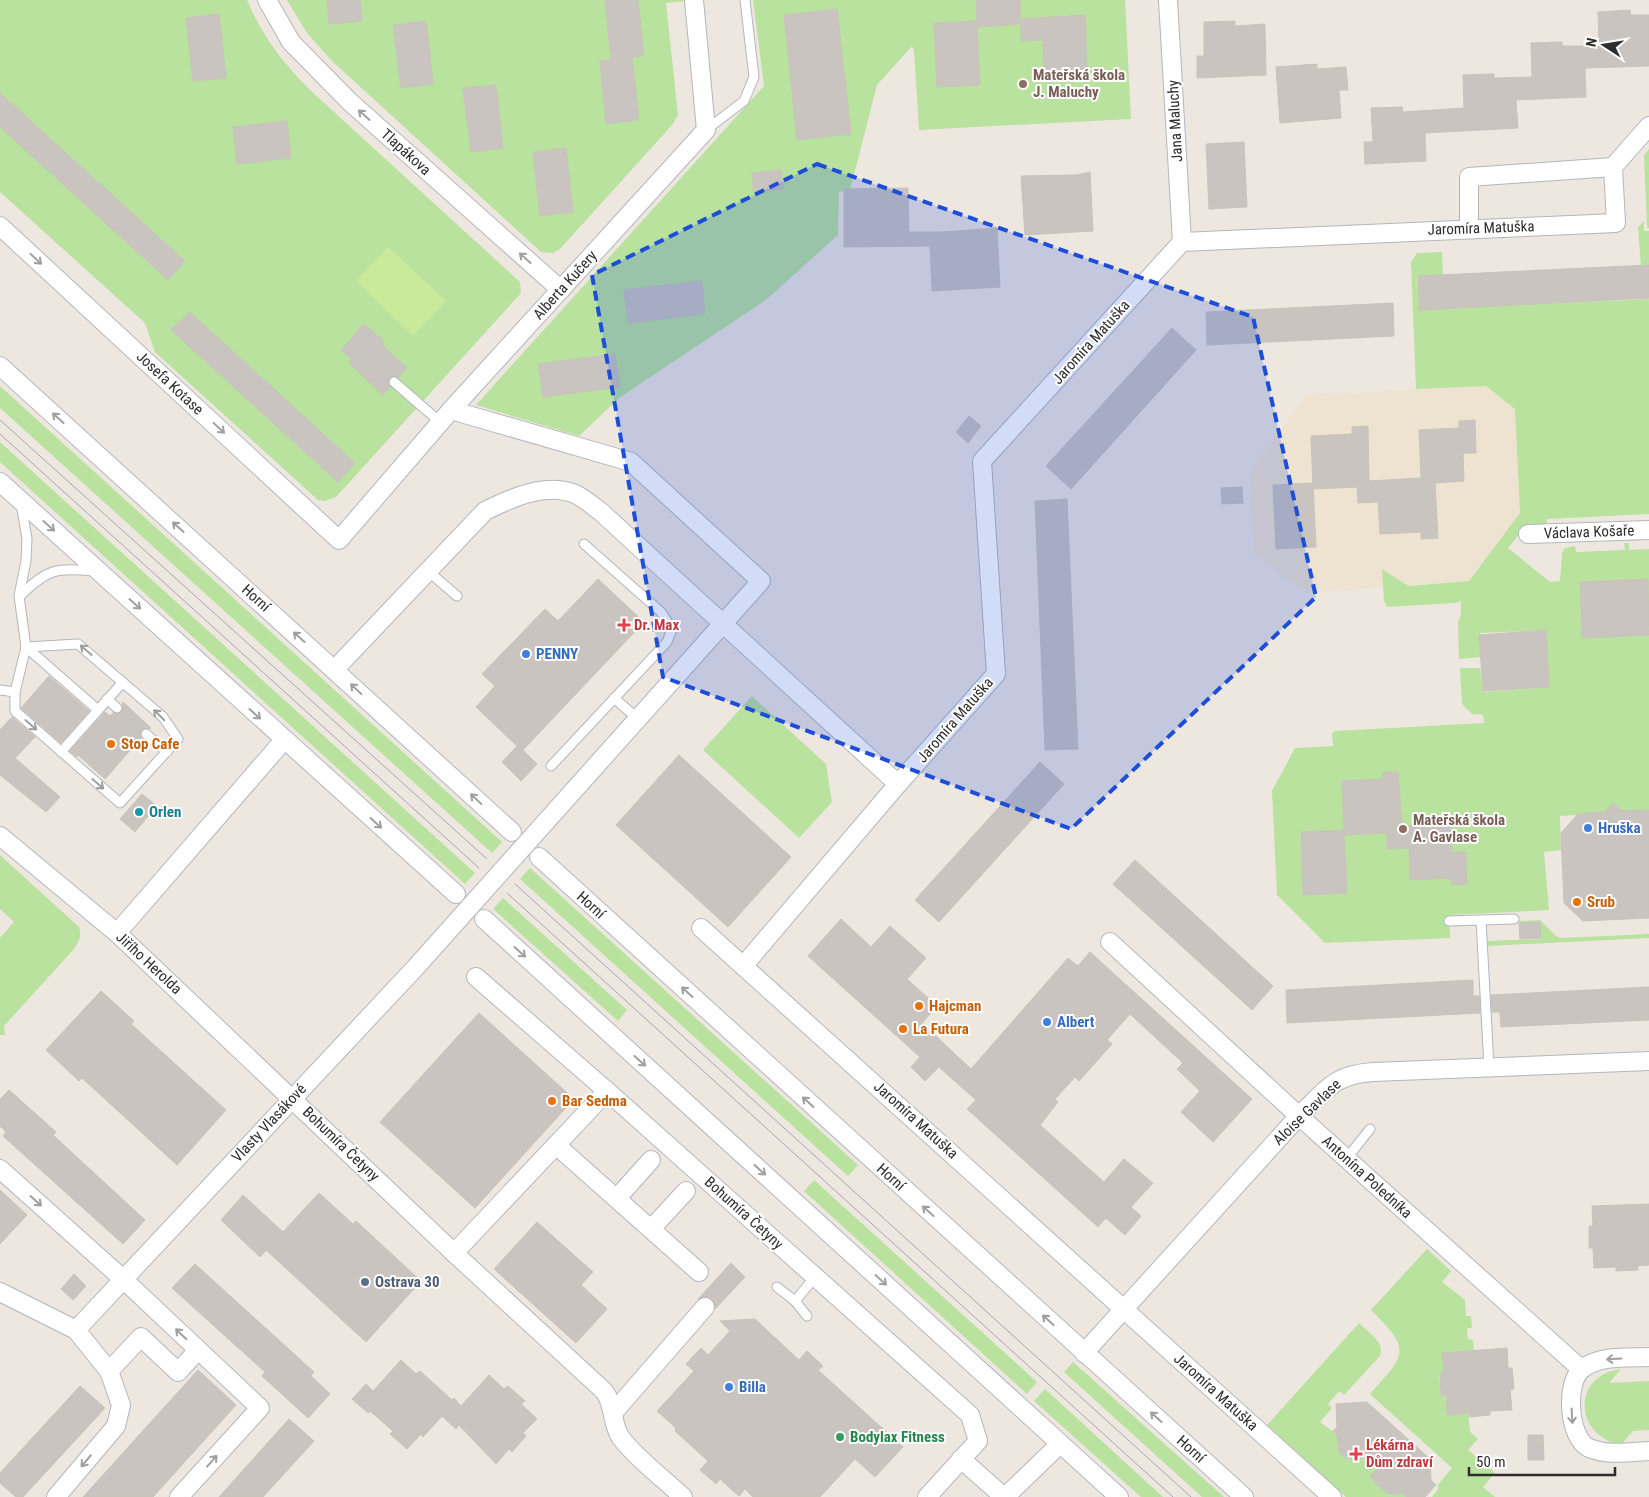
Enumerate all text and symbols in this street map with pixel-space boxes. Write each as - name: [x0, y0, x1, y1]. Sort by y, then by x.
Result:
- north arrow: [1579, 20, 1629, 70]
- text: N: [1583, 36, 1600, 48]
- place label: Mateřská škola J. Maluchy: [1033, 66, 1125, 101]
- marker: Mateřská škola J. Maluchy: [1017, 78, 1029, 90]
- street label: Jana Maluchy: [1164, 80, 1186, 162]
- one-way arrow: [358, 109, 371, 120]
- street label: Tlapákova: [377, 125, 435, 179]
- street label: Jaromíra Matuška: [1427, 217, 1535, 239]
- street label: Alberta Kučery: [529, 247, 601, 323]
- one-way arrow: [519, 252, 532, 263]
- one-way arrow: [29, 253, 42, 265]
- street label: Jaromíra Matuška: [1048, 296, 1134, 388]
- street label: Josefa Kotase: [133, 347, 207, 419]
- one-way arrow: [51, 412, 64, 424]
- one-way arrow: [213, 423, 226, 434]
- one-way arrow: [43, 520, 55, 532]
- street label: Václava Košaře: [1543, 521, 1635, 543]
- one-way arrow: [172, 522, 185, 533]
- street label: Horní: [238, 581, 275, 616]
- one-way arrow: [129, 599, 142, 610]
- place label: Dr. Max: [634, 616, 679, 634]
- marker: Dr. Max: [618, 619, 630, 631]
- one-way arrow: [292, 631, 305, 642]
- one-way arrow: [79, 645, 92, 656]
- place label: PENNY: [536, 645, 579, 663]
- marker: PENNY: [520, 648, 532, 660]
- street label: Jaromíra Matuška: [913, 674, 997, 766]
- one-way arrow: [350, 683, 363, 695]
- one-way arrow: [249, 708, 262, 720]
- one-way arrow: [154, 709, 166, 721]
- one-way arrow: [25, 720, 38, 731]
- place label: Stop Cafe: [121, 735, 179, 753]
- marker: Stop Cafe: [105, 738, 117, 750]
- one-way arrow: [92, 778, 105, 790]
- one-way arrow: [469, 793, 482, 805]
- place label: Orlen: [149, 803, 181, 821]
- marker: Orlen: [133, 806, 145, 818]
- place label: Mateřská škola A. Gavlase: [1413, 811, 1505, 846]
- one-way arrow: [370, 817, 383, 828]
- place label: Hruška: [1598, 819, 1641, 837]
- marker: Hruška: [1582, 822, 1594, 834]
- marker: Mateřská škola A. Gavlase: [1397, 823, 1409, 835]
- street label: Horní: [573, 888, 610, 923]
- place label: Srub: [1587, 893, 1615, 911]
- marker: Srub: [1571, 896, 1583, 908]
- street label: Jiřího Herolda: [112, 928, 186, 998]
- one-way arrow: [513, 946, 526, 958]
- one-way arrow: [681, 986, 694, 998]
- place label: Hajcman: [929, 997, 981, 1015]
- marker: Hajcman: [913, 1000, 925, 1012]
- place label: Albert: [1057, 1013, 1095, 1031]
- marker: Albert: [1041, 1016, 1053, 1028]
- place label: La Futura: [913, 1020, 969, 1038]
- marker: La Futura: [897, 1023, 909, 1035]
- one-way arrow: [634, 1055, 646, 1067]
- street label: Aloise Gavlase: [1269, 1075, 1345, 1149]
- street label: Jaromíra Matuška: [870, 1077, 962, 1163]
- street label: Vlasty Vlasákové: [228, 1080, 310, 1166]
- place label: Bar Sedma: [562, 1092, 627, 1110]
- marker: Bar Sedma: [546, 1095, 558, 1107]
- one-way arrow: [801, 1096, 814, 1107]
- street label: Bohumíra Četyny: [299, 1103, 383, 1185]
- street label: Antonína Poledníka: [1318, 1132, 1416, 1222]
- street label: Horní: [873, 1160, 910, 1195]
- one-way arrow: [754, 1165, 767, 1176]
- street label: Bohumíra Četyny: [701, 1173, 787, 1253]
- one-way arrow: [30, 1195, 43, 1207]
- one-way arrow: [921, 1205, 934, 1217]
- place label: Ostrava 30: [375, 1273, 439, 1291]
- one-way arrow: [874, 1274, 887, 1286]
- marker: Ostrava 30: [359, 1276, 371, 1288]
- one-way arrow: [1042, 1314, 1055, 1326]
- one-way arrow: [174, 1328, 187, 1340]
- street label: Jaromíra Matuška: [1170, 1349, 1262, 1435]
- one-way arrow: [1606, 1355, 1622, 1364]
- place label: Billa: [739, 1378, 766, 1396]
- marker: Billa: [723, 1381, 735, 1393]
- one-way arrow: [1568, 1407, 1577, 1423]
- one-way arrow: [1149, 1412, 1162, 1423]
- place label: Bodylax Fitness: [850, 1428, 945, 1446]
- marker: Bodylax Fitness: [834, 1431, 846, 1443]
- street label: Horní: [1173, 1432, 1210, 1467]
- place label: Lékárna Dům zdraví: [1366, 1436, 1434, 1471]
- scale bar: [1469, 1444, 1615, 1476]
- marker: Lékárna Dům zdraví: [1350, 1448, 1362, 1460]
- text: 50 m: [1476, 1453, 1506, 1471]
- one-way arrow: [206, 1454, 218, 1467]
- one-way arrow: [80, 1455, 92, 1468]

